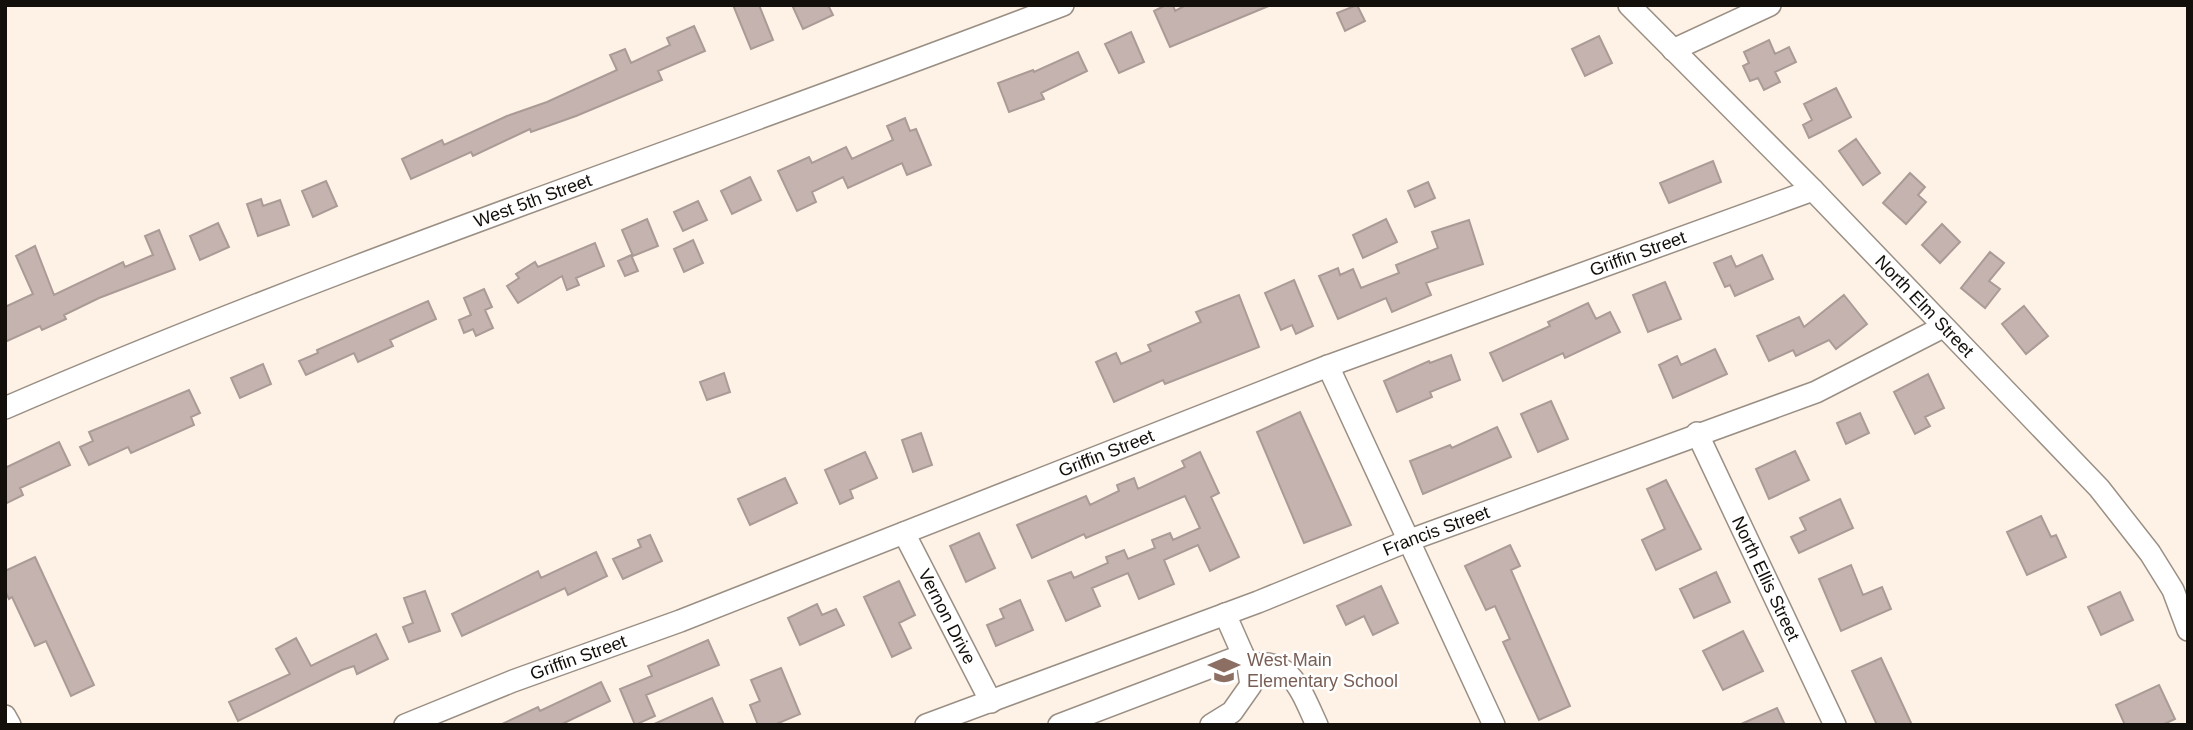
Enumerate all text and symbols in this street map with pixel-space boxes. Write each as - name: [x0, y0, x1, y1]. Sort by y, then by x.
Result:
- street label: West 5th Street: [471, 170, 594, 231]
- street label: Griffin Street: [1587, 227, 1689, 280]
- street label: North Elm Street: [1871, 251, 1978, 361]
- street label: Griffin Street: [1056, 426, 1157, 481]
- street label: Francis Street: [1380, 502, 1492, 560]
- street label: North Ellis Street: [1728, 513, 1804, 644]
- street label: Vernon Drive: [914, 566, 980, 667]
- street label: Griffin Street: [527, 631, 629, 684]
- place label: West Main Elementary School: [1247, 650, 1398, 691]
- school or university icon: West Main Elementary School: [1207, 653, 1241, 687]

